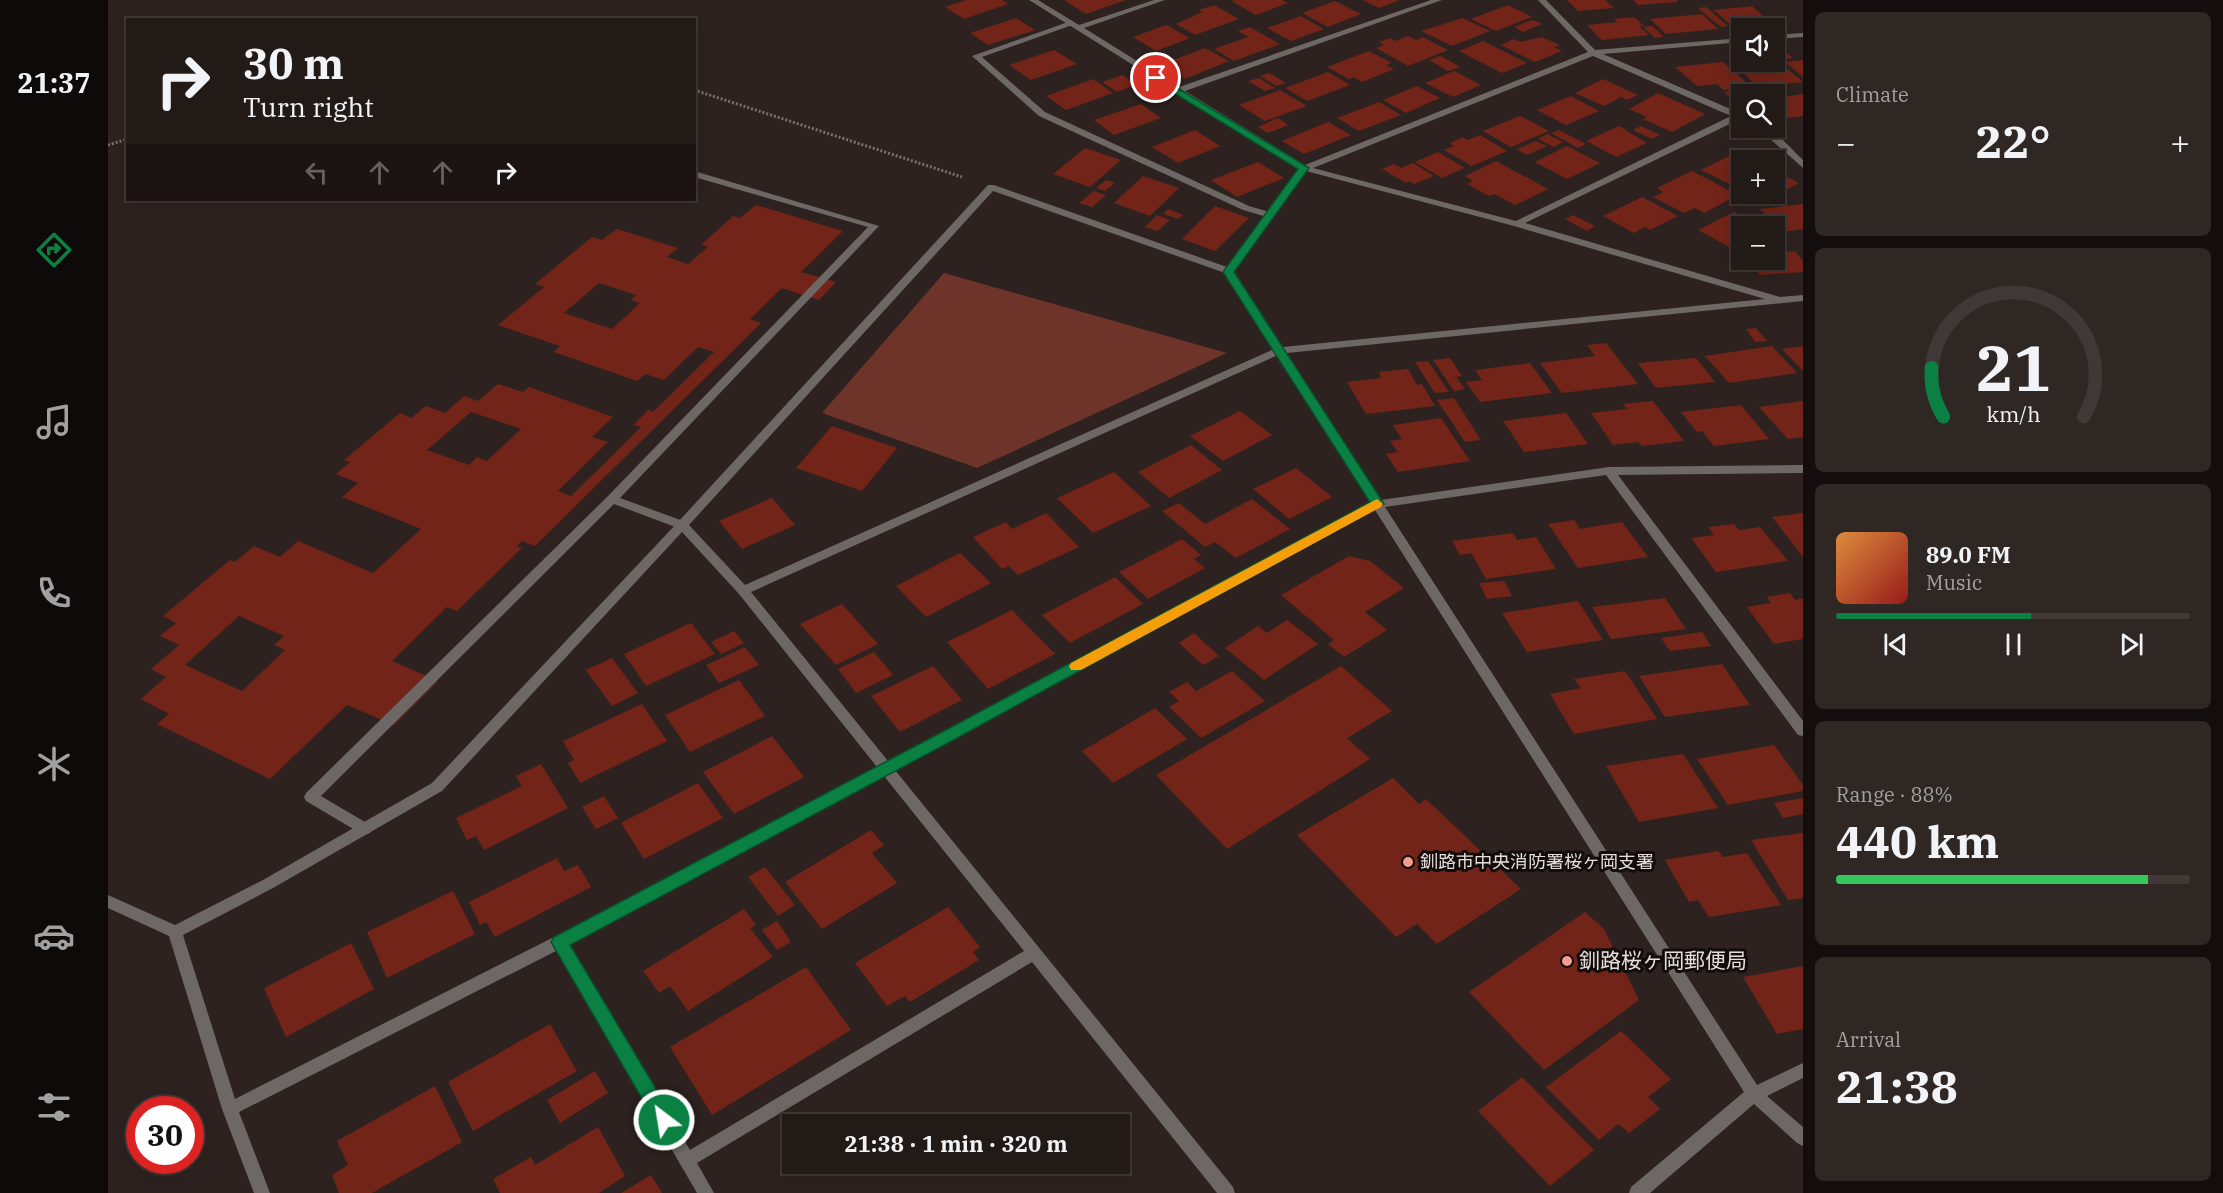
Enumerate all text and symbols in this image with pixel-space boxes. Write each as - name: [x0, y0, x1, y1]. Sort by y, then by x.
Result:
- map controls: [1731, 18, 1785, 270]
- button: sound: [1731, 18, 1785, 72]
- text: 30 m: [243, 36, 344, 91]
- icon: right: [144, 42, 222, 120]
- pin: [1130, 52, 1181, 103]
- icon: arrive: [1139, 61, 1172, 94]
- text: 21:37: [18, 65, 90, 100]
- text: Climate: [1836, 81, 1909, 108]
- button: search: [1731, 84, 1785, 138]
- text: Turn right: [243, 89, 374, 124]
- text: 22°: [1975, 112, 2051, 170]
- text: −: [1836, 121, 1856, 164]
- text: +: [2170, 121, 2190, 164]
- button: +: [1731, 150, 1785, 204]
- icon: left: [300, 156, 333, 189]
- icon: ahead: [363, 156, 396, 189]
- icon: ahead: [426, 156, 459, 189]
- icon: right: [489, 156, 522, 189]
- button: −: [1731, 216, 1785, 270]
- icon: directions: [33, 229, 75, 271]
- text: 21: [1976, 327, 2050, 408]
- icon: music: [33, 401, 75, 443]
- text: km/h: [1986, 401, 2040, 429]
- text: 89.0 FM: [1926, 540, 2011, 569]
- text: Music: [1926, 569, 1982, 596]
- icon: phone: [33, 572, 75, 614]
- icon: previous: [1879, 628, 1912, 661]
- icon: pause: [1997, 628, 2030, 661]
- icon: next: [2115, 628, 2148, 661]
- icon: climate: [33, 743, 75, 785]
- text: Range · 88%: [1836, 781, 1953, 808]
- text: 440 km: [1836, 812, 1999, 870]
- place label: 釧路市中央消防署桜ヶ岡支署: [1420, 850, 1654, 873]
- marker: 釧路市中央消防署桜ヶ岡支署: [1401, 855, 1415, 869]
- icon: car: [33, 915, 75, 957]
- place label: 釧路桜ヶ岡郵便局: [1579, 946, 1747, 974]
- marker: 釧路桜ヶ岡郵便局: [1560, 954, 1574, 968]
- text: Arrival: [1836, 1026, 1901, 1053]
- text: 21:38: [1836, 1057, 1958, 1115]
- icon: filters: [33, 1086, 75, 1128]
- position arrow: [632, 1088, 696, 1152]
- speed limit sign: 30: [126, 1096, 204, 1174]
- text: 21:38 · 1 min · 320 m: [844, 1129, 1068, 1158]

